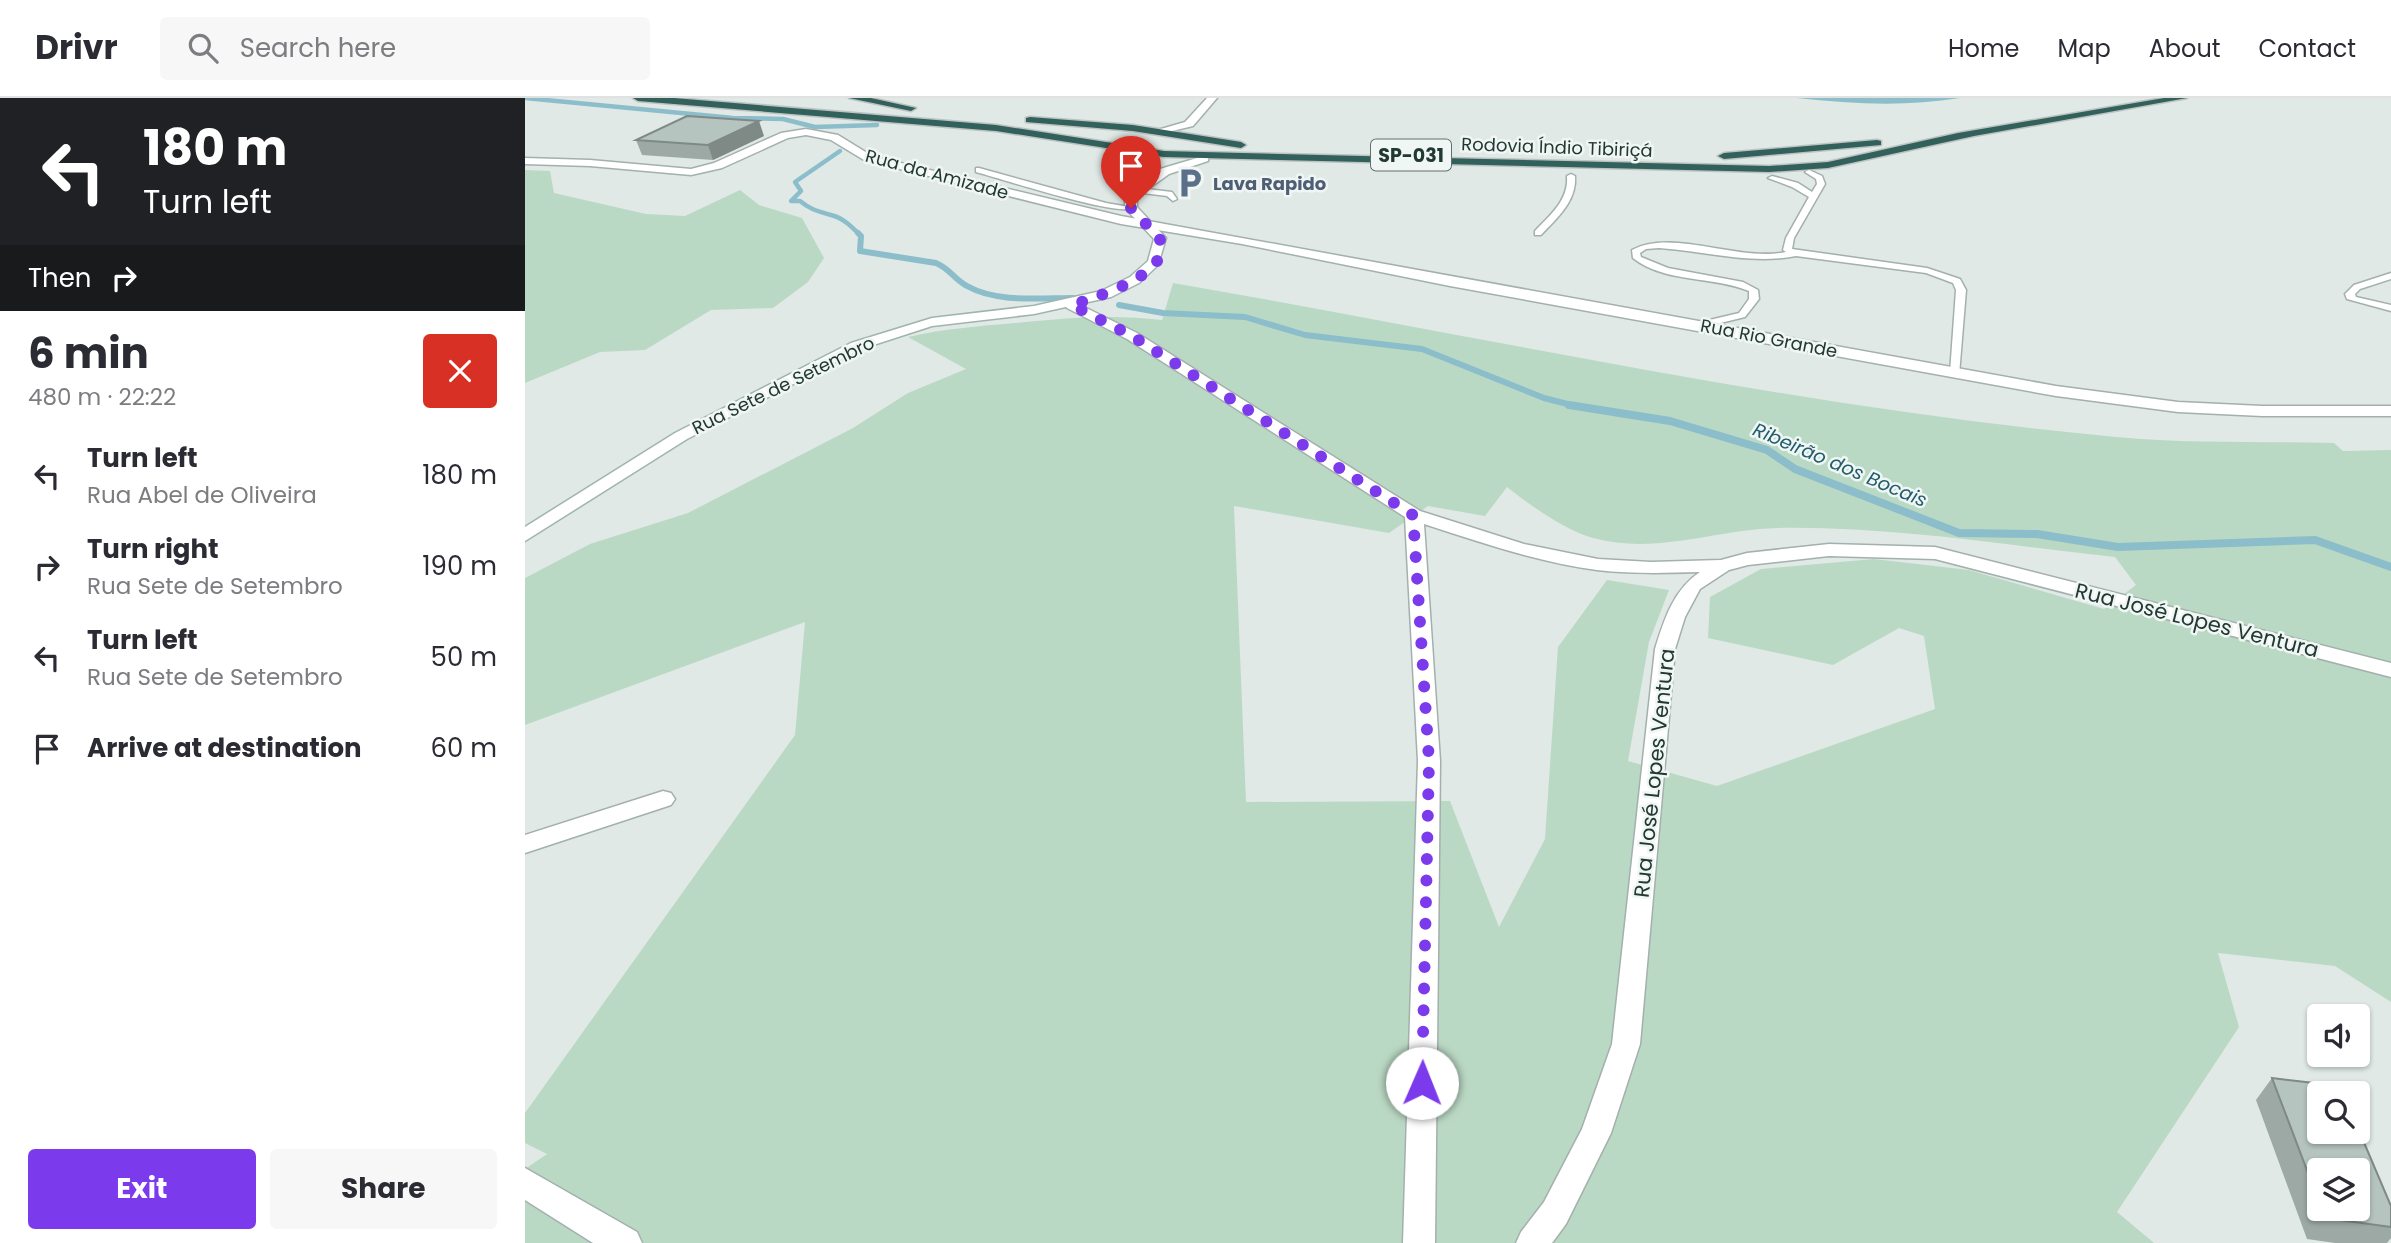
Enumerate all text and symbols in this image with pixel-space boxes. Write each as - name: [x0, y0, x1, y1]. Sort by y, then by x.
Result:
- search box: [160, 17, 650, 80]
- text: Drivr: [35, 24, 118, 71]
- icon: search: [184, 29, 222, 67]
- text: Search here: [240, 30, 396, 66]
- text: Home: [1948, 32, 2020, 65]
- text: Map: [2058, 32, 2111, 65]
- text: About: [2149, 32, 2220, 65]
- text: Contact: [2258, 32, 2356, 65]
- text: 180 m: [143, 114, 287, 182]
- icon: left: [28, 126, 119, 217]
- street label: Rodovia Índio Tibiriçá: [1461, 131, 1653, 163]
- pin: [1101, 136, 1161, 208]
- road number: SP-031: [1371, 139, 1451, 170]
- street label: Rua da Amizade: [863, 143, 1011, 205]
- icon: arrive: [1112, 147, 1150, 185]
- parking icon: Lava Rapido: [1173, 166, 1207, 200]
- place label: Lava Rapido: [1213, 171, 1326, 196]
- text: Turn left: [143, 179, 272, 224]
- icon: right: [105, 259, 143, 297]
- text: Then: [28, 260, 91, 296]
- street label: Rua Rio Grande: [1698, 312, 1840, 364]
- text: 6 min: [28, 324, 149, 383]
- street label: Rua Sete de Setembro: [688, 330, 878, 440]
- button: close: [423, 334, 497, 408]
- text: 480 m · 22:22: [28, 381, 176, 413]
- water label: Ribeirão dos Bocais: [1749, 416, 1931, 514]
- text: Turn left: [87, 440, 198, 476]
- icon: left: [28, 457, 66, 495]
- text: 180 m: [422, 457, 497, 493]
- text: Rua Abel de Oliveira: [87, 479, 317, 511]
- text: Turn right: [87, 531, 219, 567]
- icon: right: [28, 548, 66, 586]
- text: 190 m: [422, 548, 497, 584]
- text: Rua Sete de Setembro: [87, 570, 343, 602]
- street label: Rua José Lopes Ventura: [2072, 576, 2322, 664]
- text: Turn left: [87, 622, 198, 658]
- icon: left: [28, 639, 66, 677]
- text: 50 m: [431, 639, 497, 675]
- street label: Rua José Lopes Ventura: [1627, 647, 1681, 899]
- text: Rua Sete de Setembro: [87, 661, 343, 693]
- icon: arrive: [28, 730, 66, 768]
- text: Arrive at destination: [87, 730, 362, 766]
- text: 60 m: [430, 730, 497, 766]
- map controls: [2307, 1004, 2370, 1221]
- button: sound: [2307, 1004, 2370, 1067]
- position arrow: [1385, 1046, 1459, 1120]
- button: search: [2307, 1081, 2370, 1144]
- button: Exit: [28, 1149, 256, 1229]
- button: Share: [270, 1149, 497, 1229]
- button: layers: [2307, 1158, 2370, 1221]

